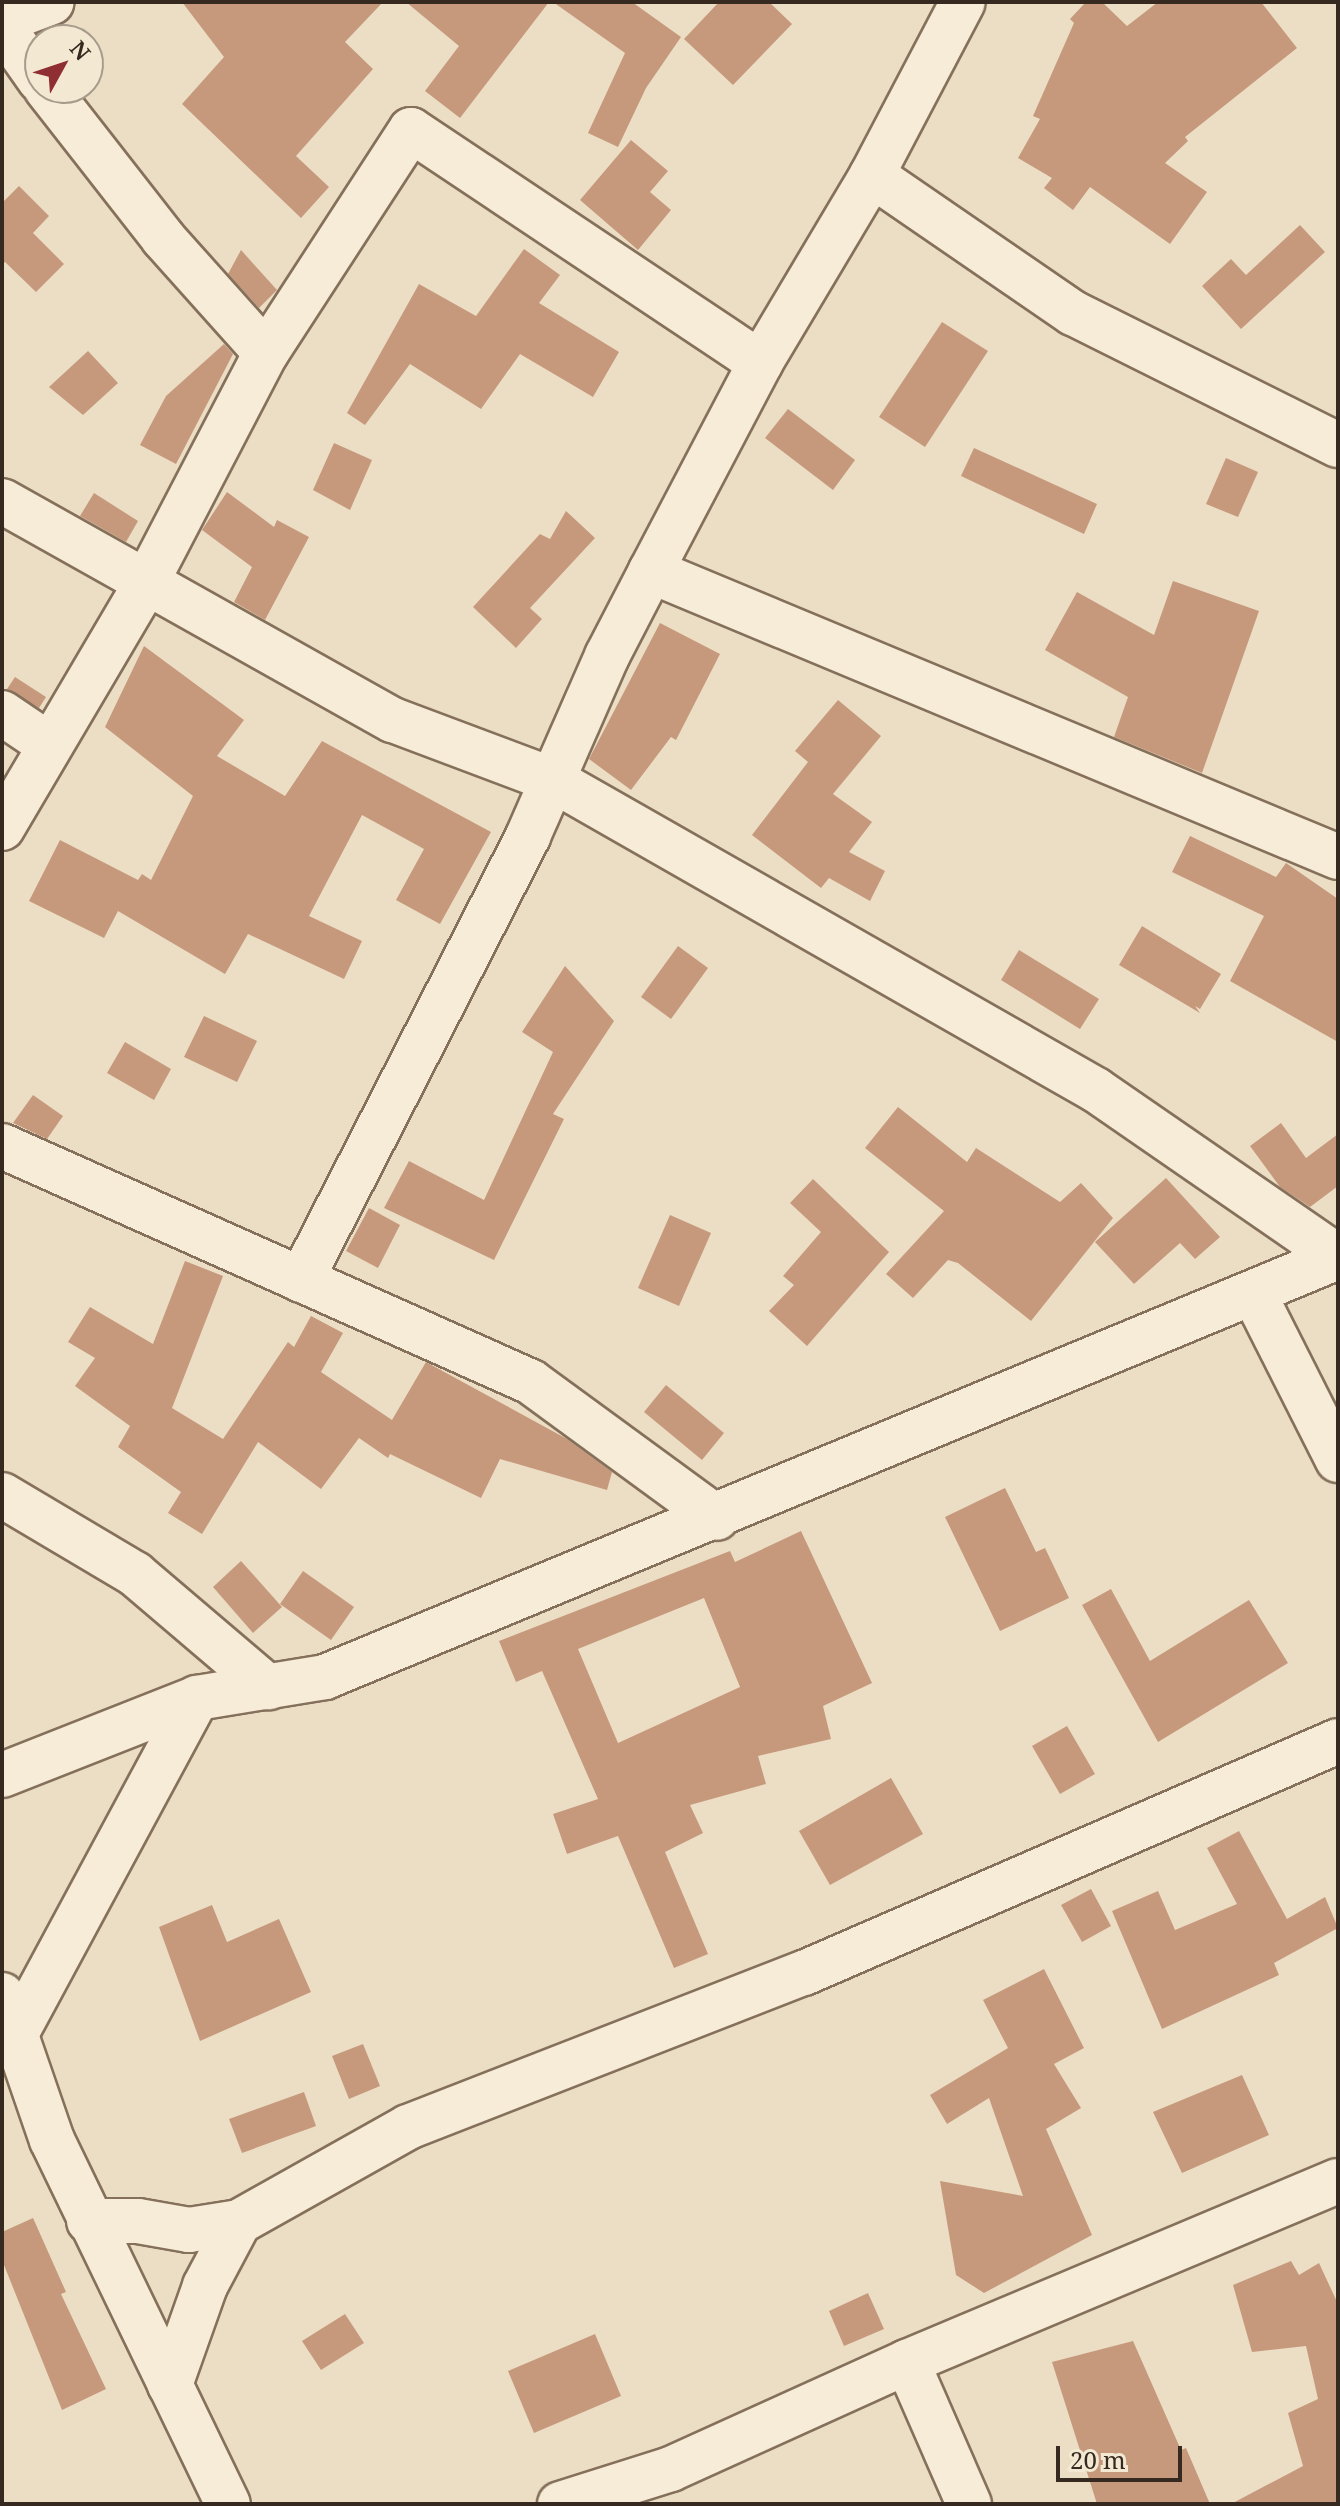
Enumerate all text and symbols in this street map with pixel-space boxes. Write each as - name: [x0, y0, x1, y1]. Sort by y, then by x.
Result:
- north arrow: [24, 24, 104, 104]
- text: N: [64, 34, 98, 66]
- scale bar: [1060, 2430, 1186, 2480]
- text: 20 m: [1070, 2443, 1126, 2476]

